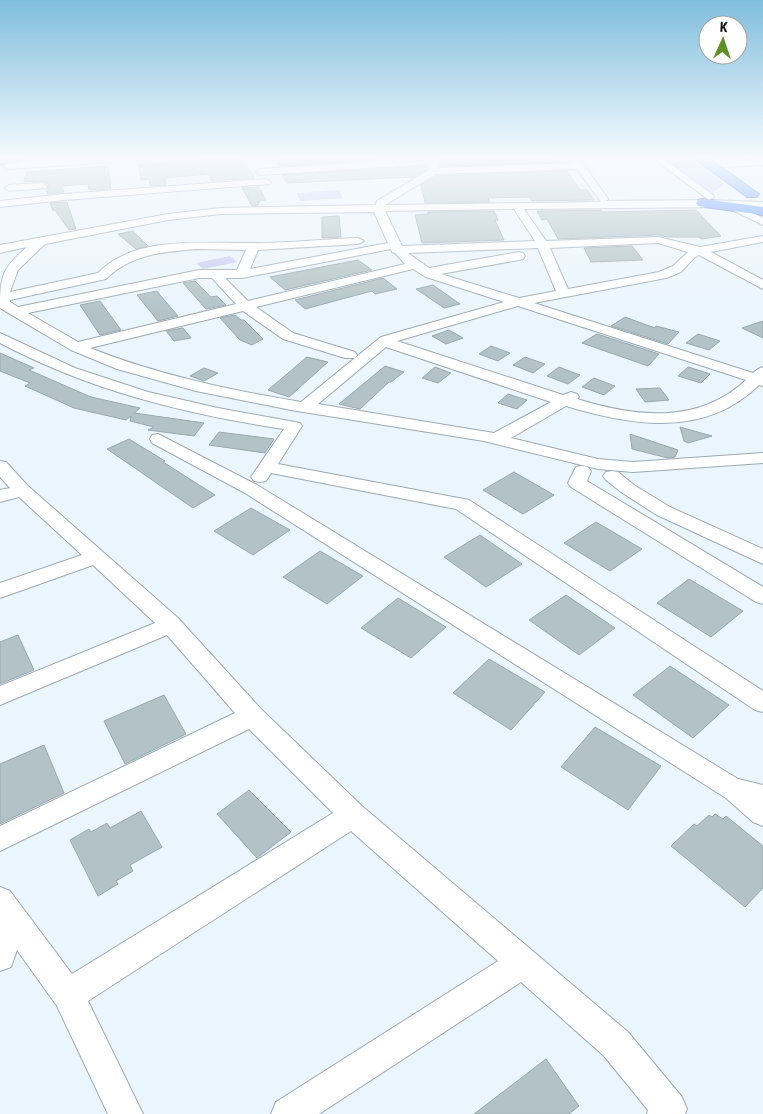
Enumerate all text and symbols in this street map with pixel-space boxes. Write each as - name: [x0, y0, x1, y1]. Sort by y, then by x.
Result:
- north arrow: [698, 15, 748, 65]
- text: K: [719, 19, 728, 35]

